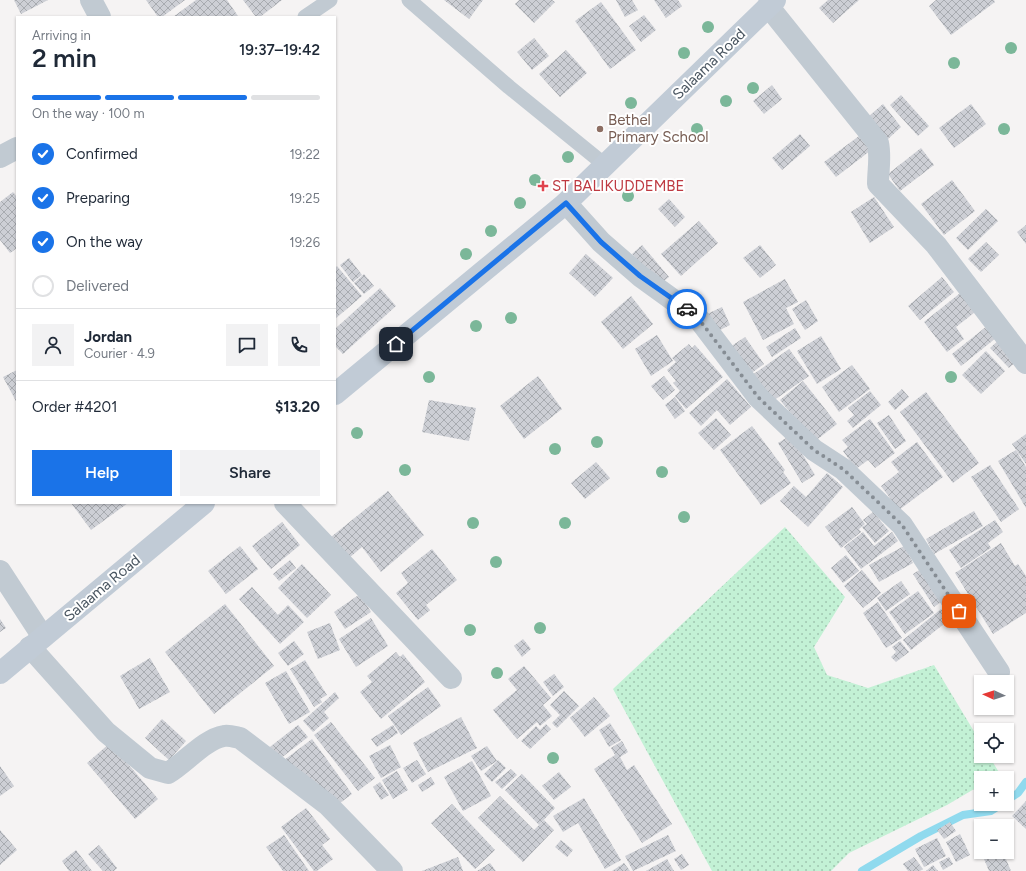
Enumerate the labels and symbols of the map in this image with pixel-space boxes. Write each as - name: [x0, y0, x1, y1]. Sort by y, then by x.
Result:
- street label: Salaama Road: [669, 25, 749, 103]
- place label: Bethel Primary School: [608, 111, 709, 146]
- marker: Bethel Primary School: [595, 124, 605, 134]
- place label: ST BALIKUDDEMBE: [552, 177, 684, 195]
- marker: ST BALIKUDDEMBE: [537, 180, 549, 192]
- courier: [667, 289, 707, 329]
- pin: [379, 327, 413, 361]
- street label: Salaama Road: [60, 551, 144, 625]
- pin: [942, 594, 976, 628]
- north arrow: [974, 675, 1014, 715]

